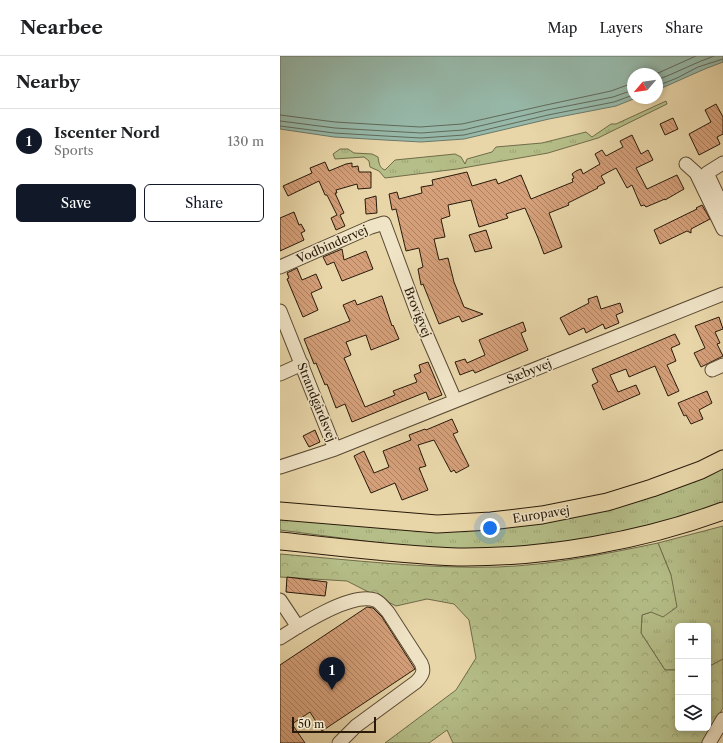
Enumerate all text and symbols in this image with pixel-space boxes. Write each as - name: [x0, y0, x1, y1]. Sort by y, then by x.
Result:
- text: Nearbee: [20, 16, 103, 39]
- text: Map: [547, 19, 577, 37]
- text: Layers: [599, 19, 643, 37]
- text: Share: [665, 19, 703, 37]
- north arrow: [627, 68, 663, 104]
- text: Nearby: [16, 72, 80, 92]
- text: Iscenter Nord: [54, 123, 160, 142]
- text: 1: [26, 133, 32, 149]
- text: 130 m: [228, 133, 264, 149]
- text: Sports: [54, 142, 93, 158]
- button: Save: [16, 184, 136, 222]
- button: Share: [144, 184, 264, 222]
- street label: Vodbindervej: [293, 222, 370, 267]
- street label: Brovigvej: [401, 285, 435, 339]
- street label: Sæbyvej: [504, 355, 554, 387]
- street label: Strandgårdsvej: [294, 360, 340, 444]
- street label: Europavej: [511, 502, 571, 526]
- your location: [480, 518, 500, 538]
- map controls: [675, 623, 711, 731]
- button: +: [675, 623, 711, 659]
- pin: 1: [319, 657, 345, 690]
- button: −: [675, 659, 711, 695]
- button: layers: [675, 695, 711, 731]
- scale bar: [292, 715, 376, 734]
- text: 50 m: [298, 717, 324, 731]

